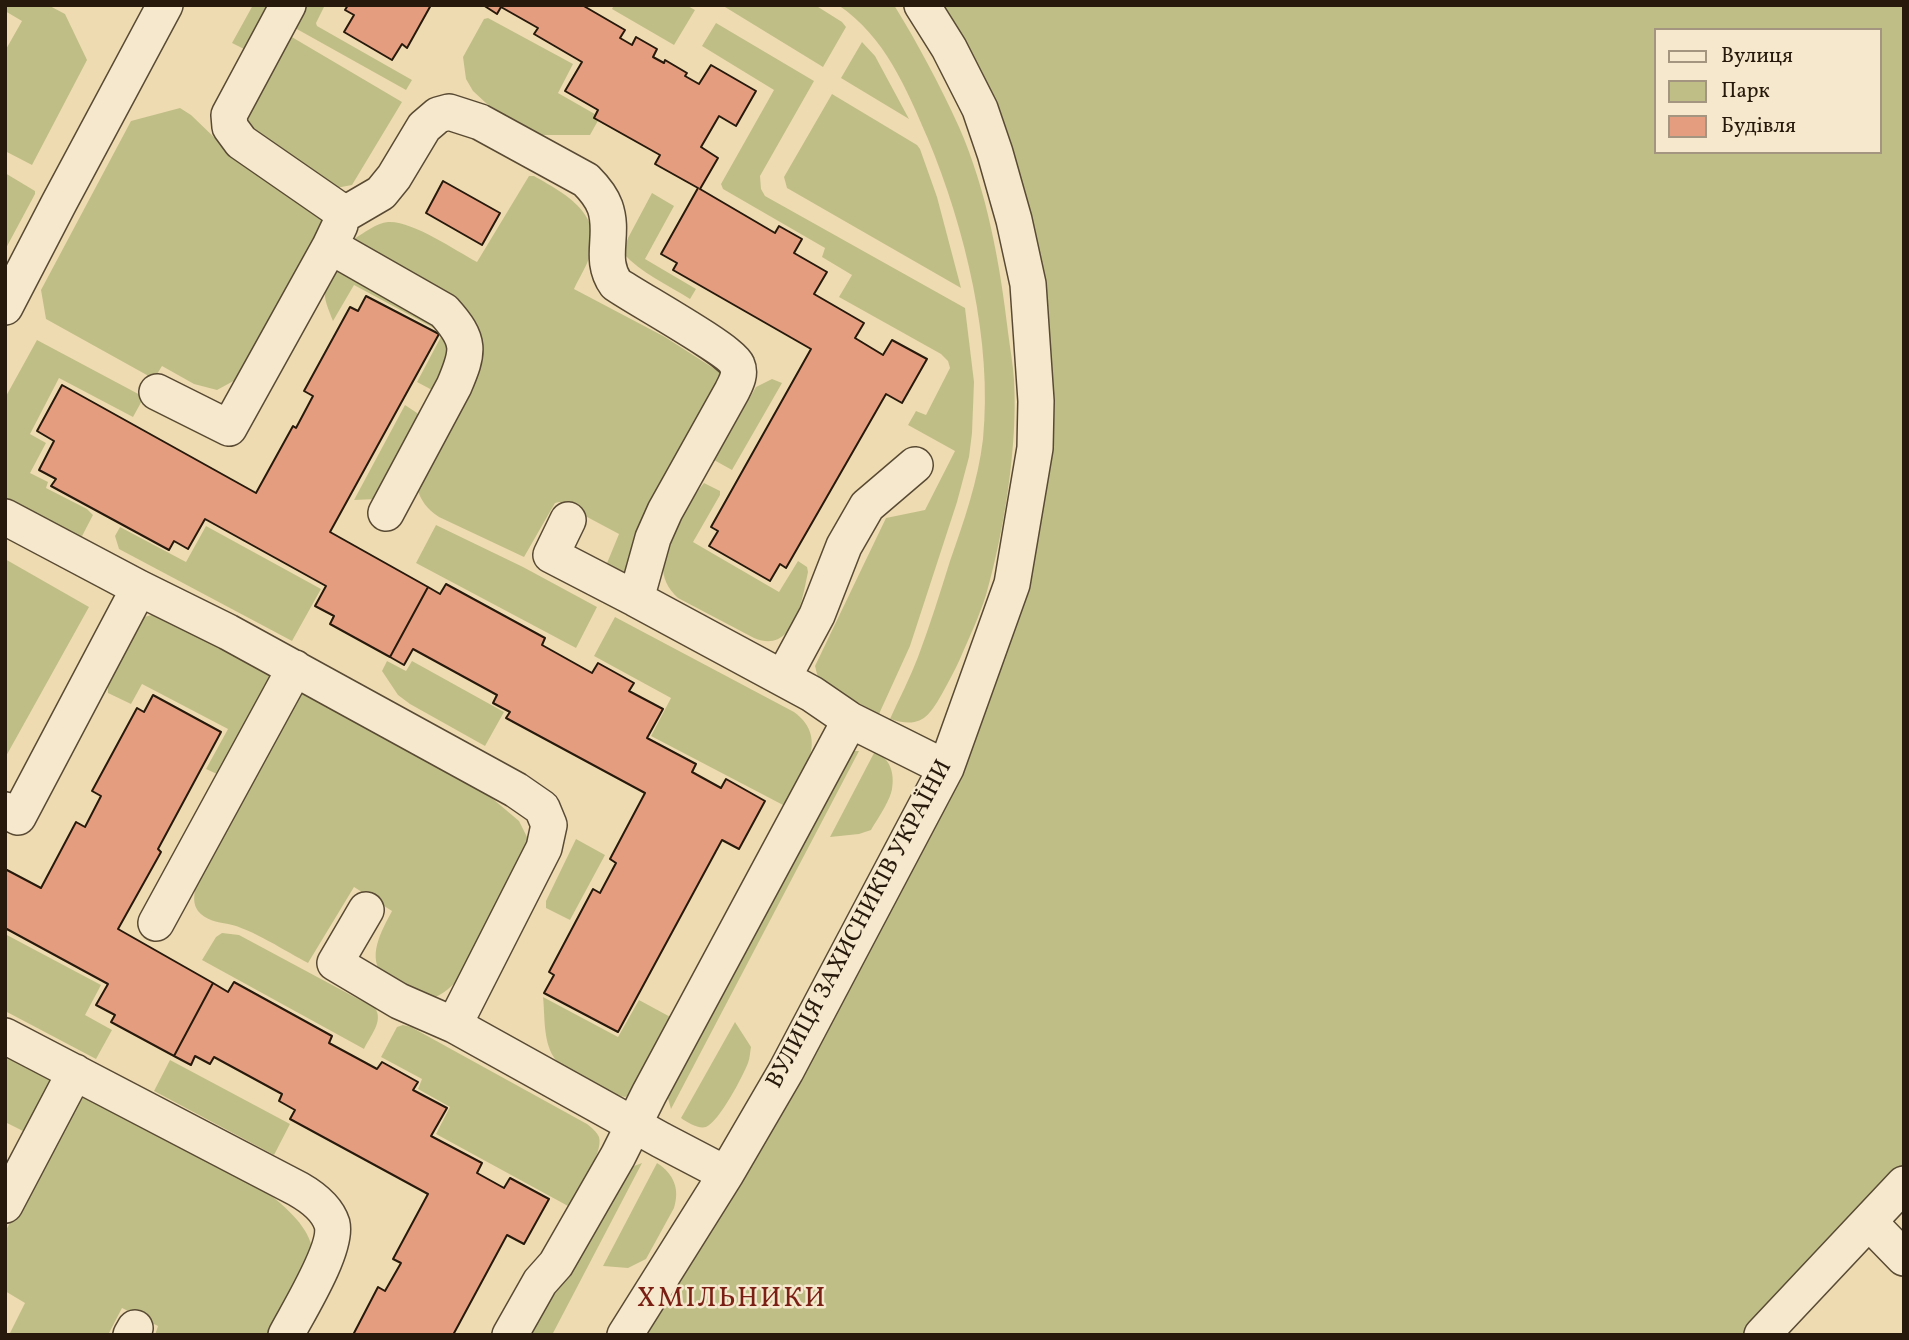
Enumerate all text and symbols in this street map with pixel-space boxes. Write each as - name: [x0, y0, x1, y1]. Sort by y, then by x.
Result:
- legend: [1654, 28, 1881, 154]
- text: Вулиця: [1721, 42, 1793, 71]
- text: Парк: [1721, 77, 1770, 106]
- text: Будівля: [1721, 112, 1796, 141]
- street label: ВУЛИЦЯ ЗАХИСНИКІВ УКРАЇНИ: [762, 756, 960, 1094]
- district label: ХМІЛЬНИКИ: [638, 1284, 826, 1318]

